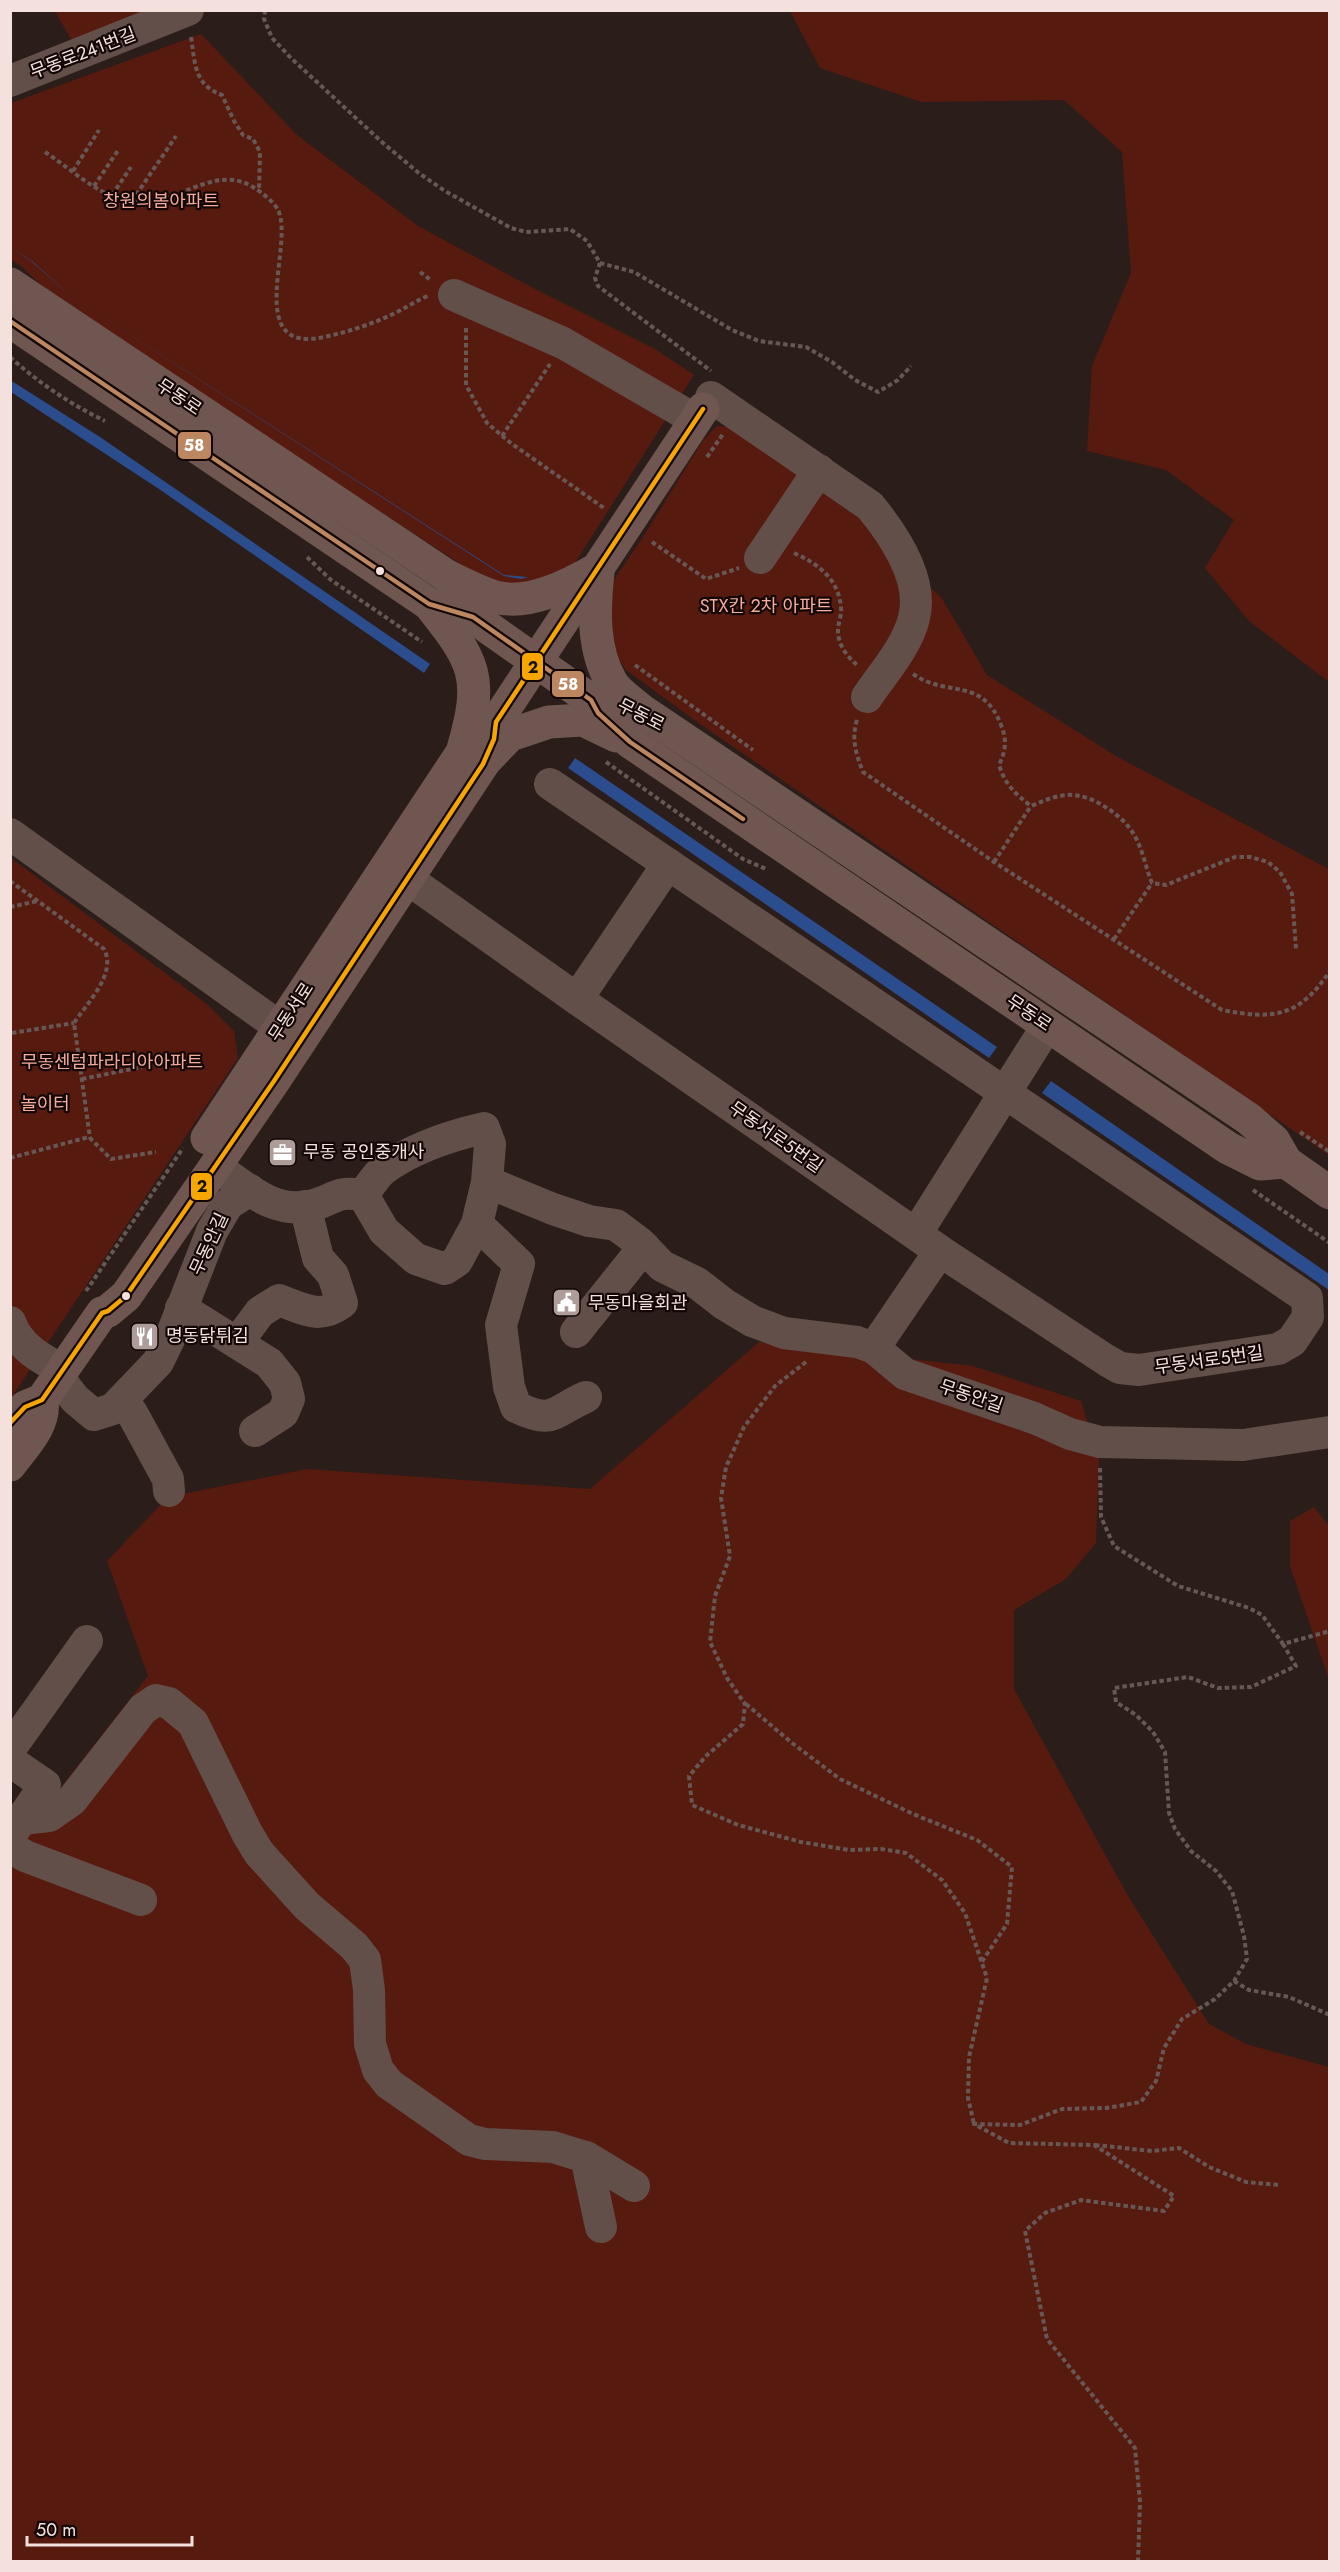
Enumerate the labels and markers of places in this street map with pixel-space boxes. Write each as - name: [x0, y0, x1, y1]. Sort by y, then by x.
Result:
- unlabelled marker: [374, 565, 386, 577]
- office icon: 무동 공인중개사: [266, 1136, 298, 1168]
- place label: 무동 공인중개사: [303, 1139, 425, 1165]
- public building icon: 무동마을회관: [551, 1287, 583, 1319]
- unlabelled marker: [120, 1290, 132, 1302]
- place label: 무동마을회관: [588, 1290, 688, 1316]
- restaurant icon: 명동닭튀김: [129, 1320, 161, 1352]
- place label: 명동닭튀김: [166, 1323, 249, 1349]

